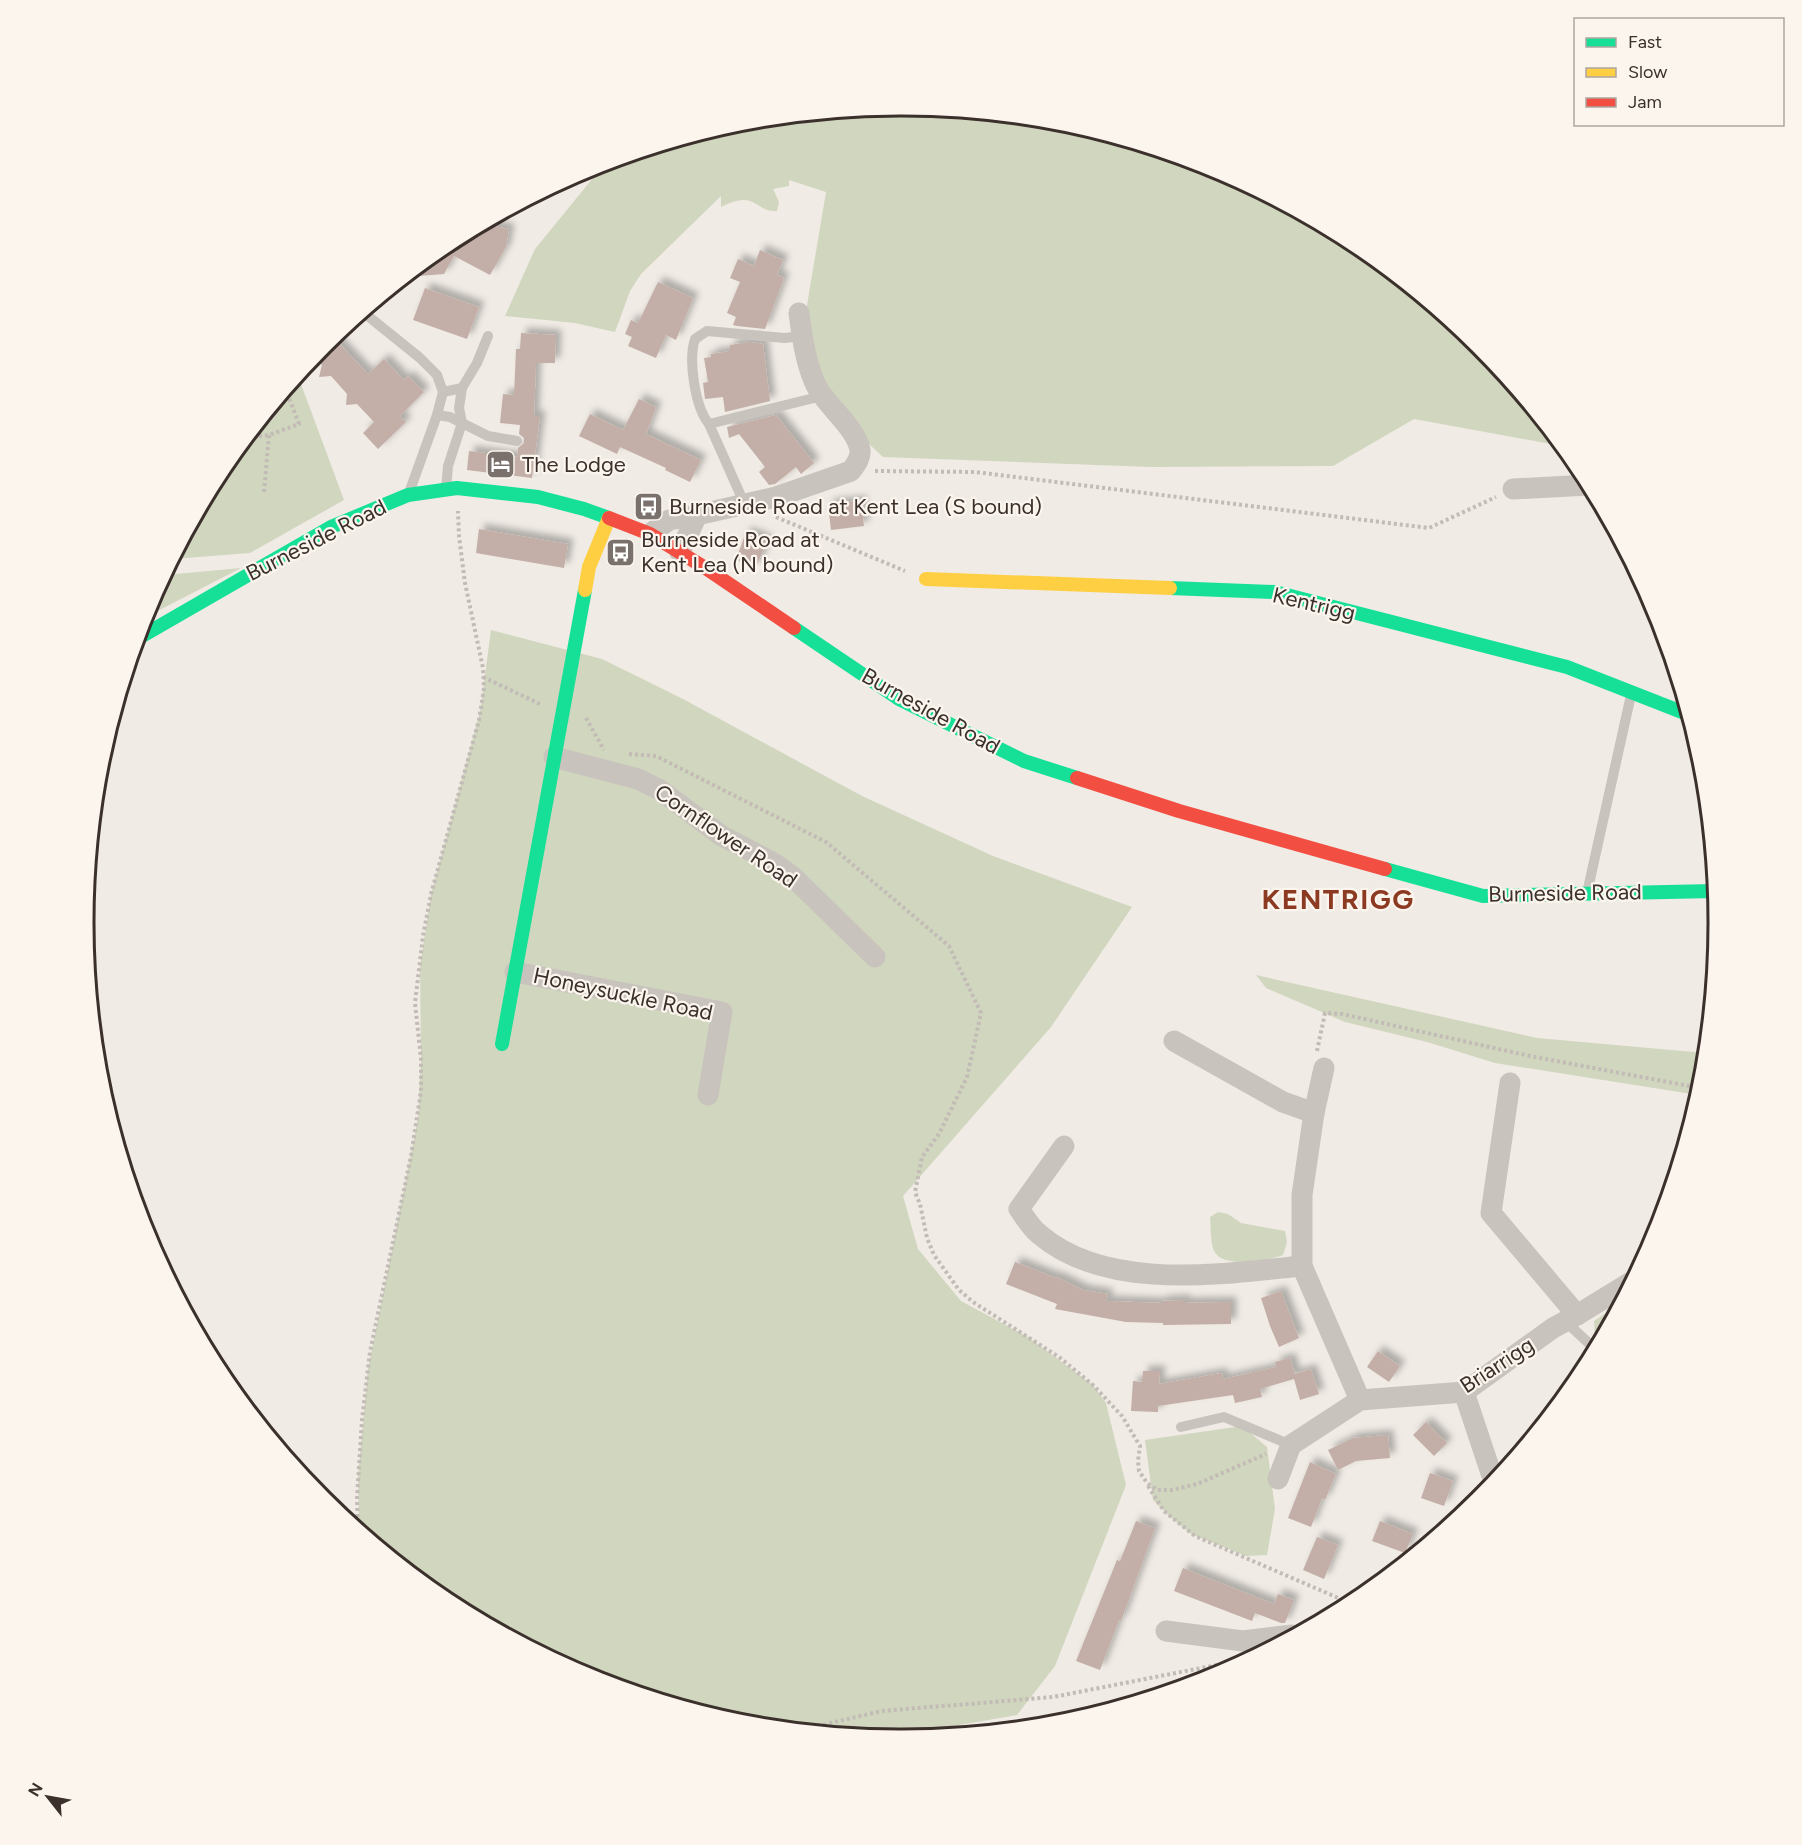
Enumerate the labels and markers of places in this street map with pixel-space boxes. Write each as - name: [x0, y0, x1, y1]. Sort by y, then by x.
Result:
- hotel icon: The Lodge: [485, 448, 517, 480]
- place label: The Lodge: [522, 451, 626, 478]
- bus stop icon: Burneside Road at Kent Lea (S bound): [632, 490, 664, 522]
- place label: Burneside Road at Kent Lea (S bound): [669, 493, 1042, 520]
- place label: Burneside Road at Kent Lea (N bound): [641, 526, 833, 578]
- bus stop icon: Burneside Road at Kent Lea (N bound): [604, 536, 636, 568]

